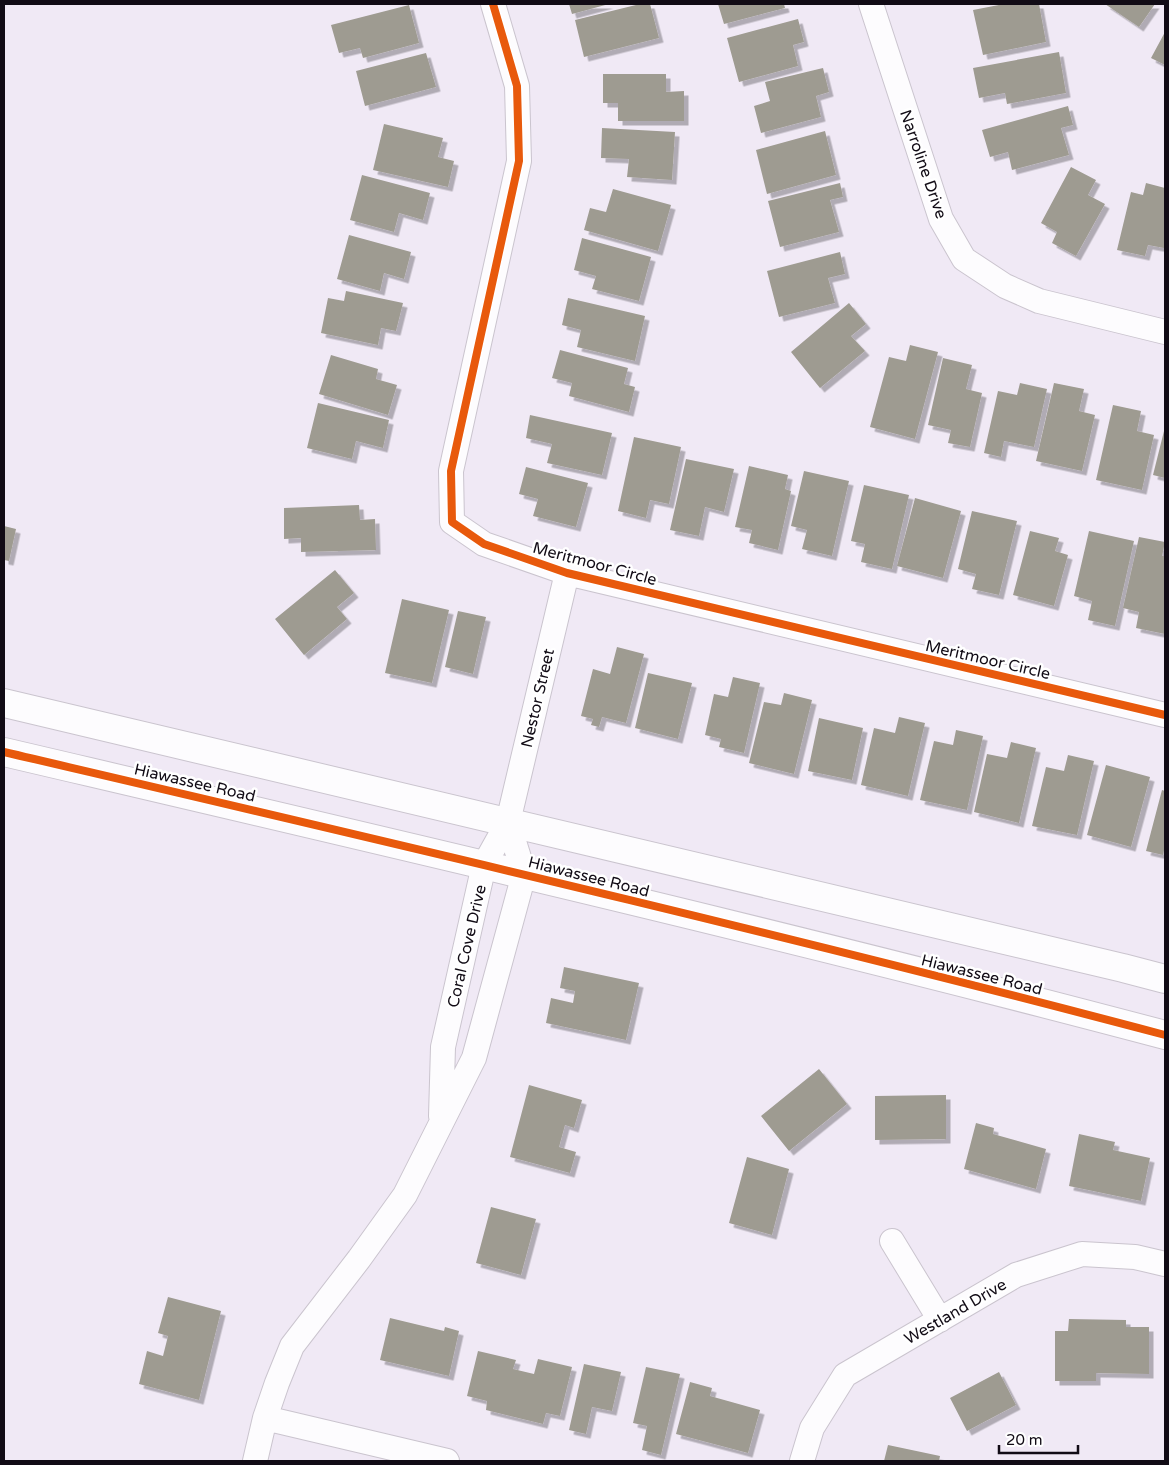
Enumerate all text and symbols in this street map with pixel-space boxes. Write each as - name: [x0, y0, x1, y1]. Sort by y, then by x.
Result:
- street label: Narroline Drive: [895, 107, 951, 221]
- street label: Meritmoor Circle: [531, 538, 659, 590]
- street label: Meritmoor Circle: [923, 636, 1052, 684]
- street label: Nestor Street: [517, 647, 559, 750]
- street label: Hiawassee Road: [132, 759, 258, 807]
- street label: Hiawassee Road: [526, 852, 651, 902]
- street label: Coral Cove Drive: [443, 883, 491, 1010]
- street label: Hiawassee Road: [919, 950, 1044, 1000]
- street label: Westland Drive: [901, 1275, 1010, 1349]
- scale bar: [999, 1422, 1078, 1454]
- text: 20 m: [1006, 1431, 1043, 1449]

